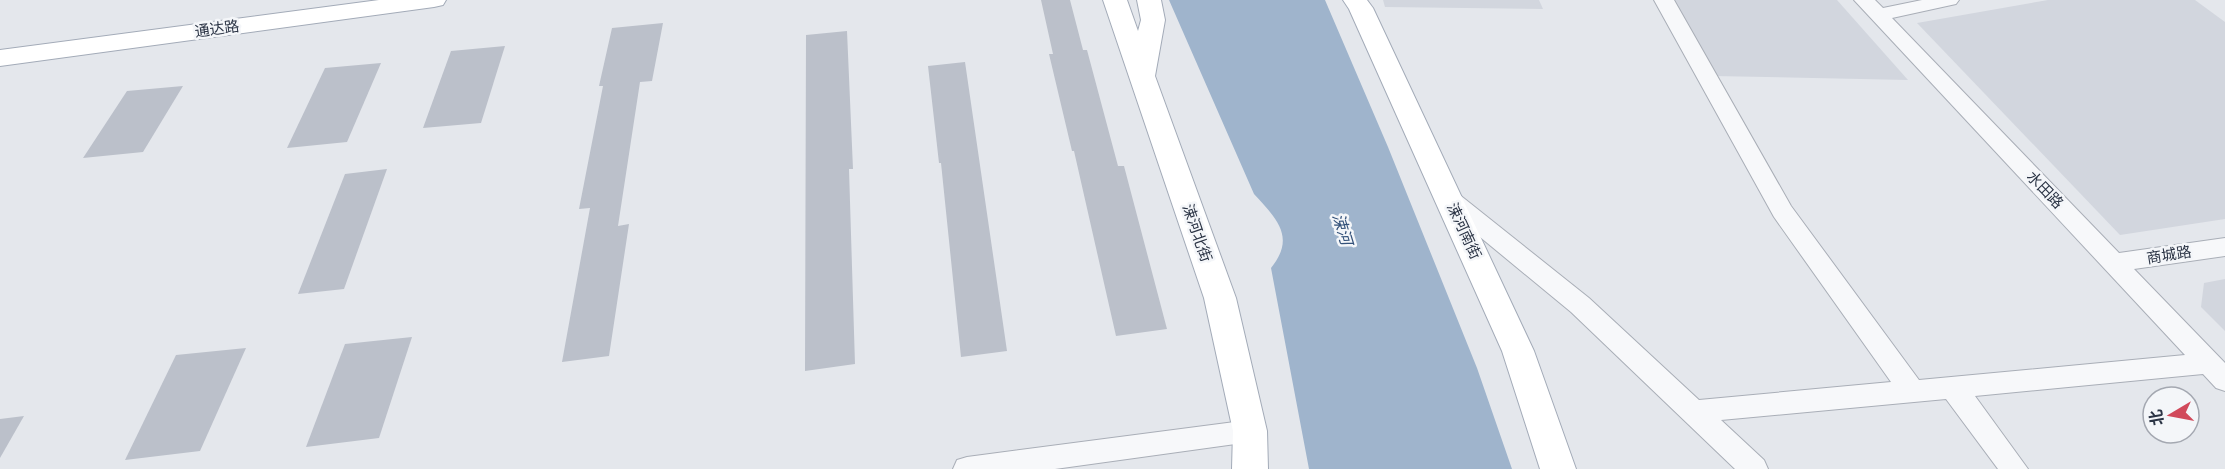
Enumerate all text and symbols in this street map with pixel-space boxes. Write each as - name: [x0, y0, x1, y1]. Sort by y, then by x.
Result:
- street label: 通达路: [193, 15, 241, 42]
- street label: 水田路: [2022, 166, 2069, 213]
- street label: 涑河南街: [1442, 199, 1487, 262]
- street label: 涑河北街: [1178, 201, 1217, 265]
- water label: 涑河: [1327, 210, 1359, 251]
- street label: 商城路: [2145, 241, 2193, 268]
- north arrow: [2141, 385, 2201, 445]
- text: 北: [2144, 408, 2169, 427]

